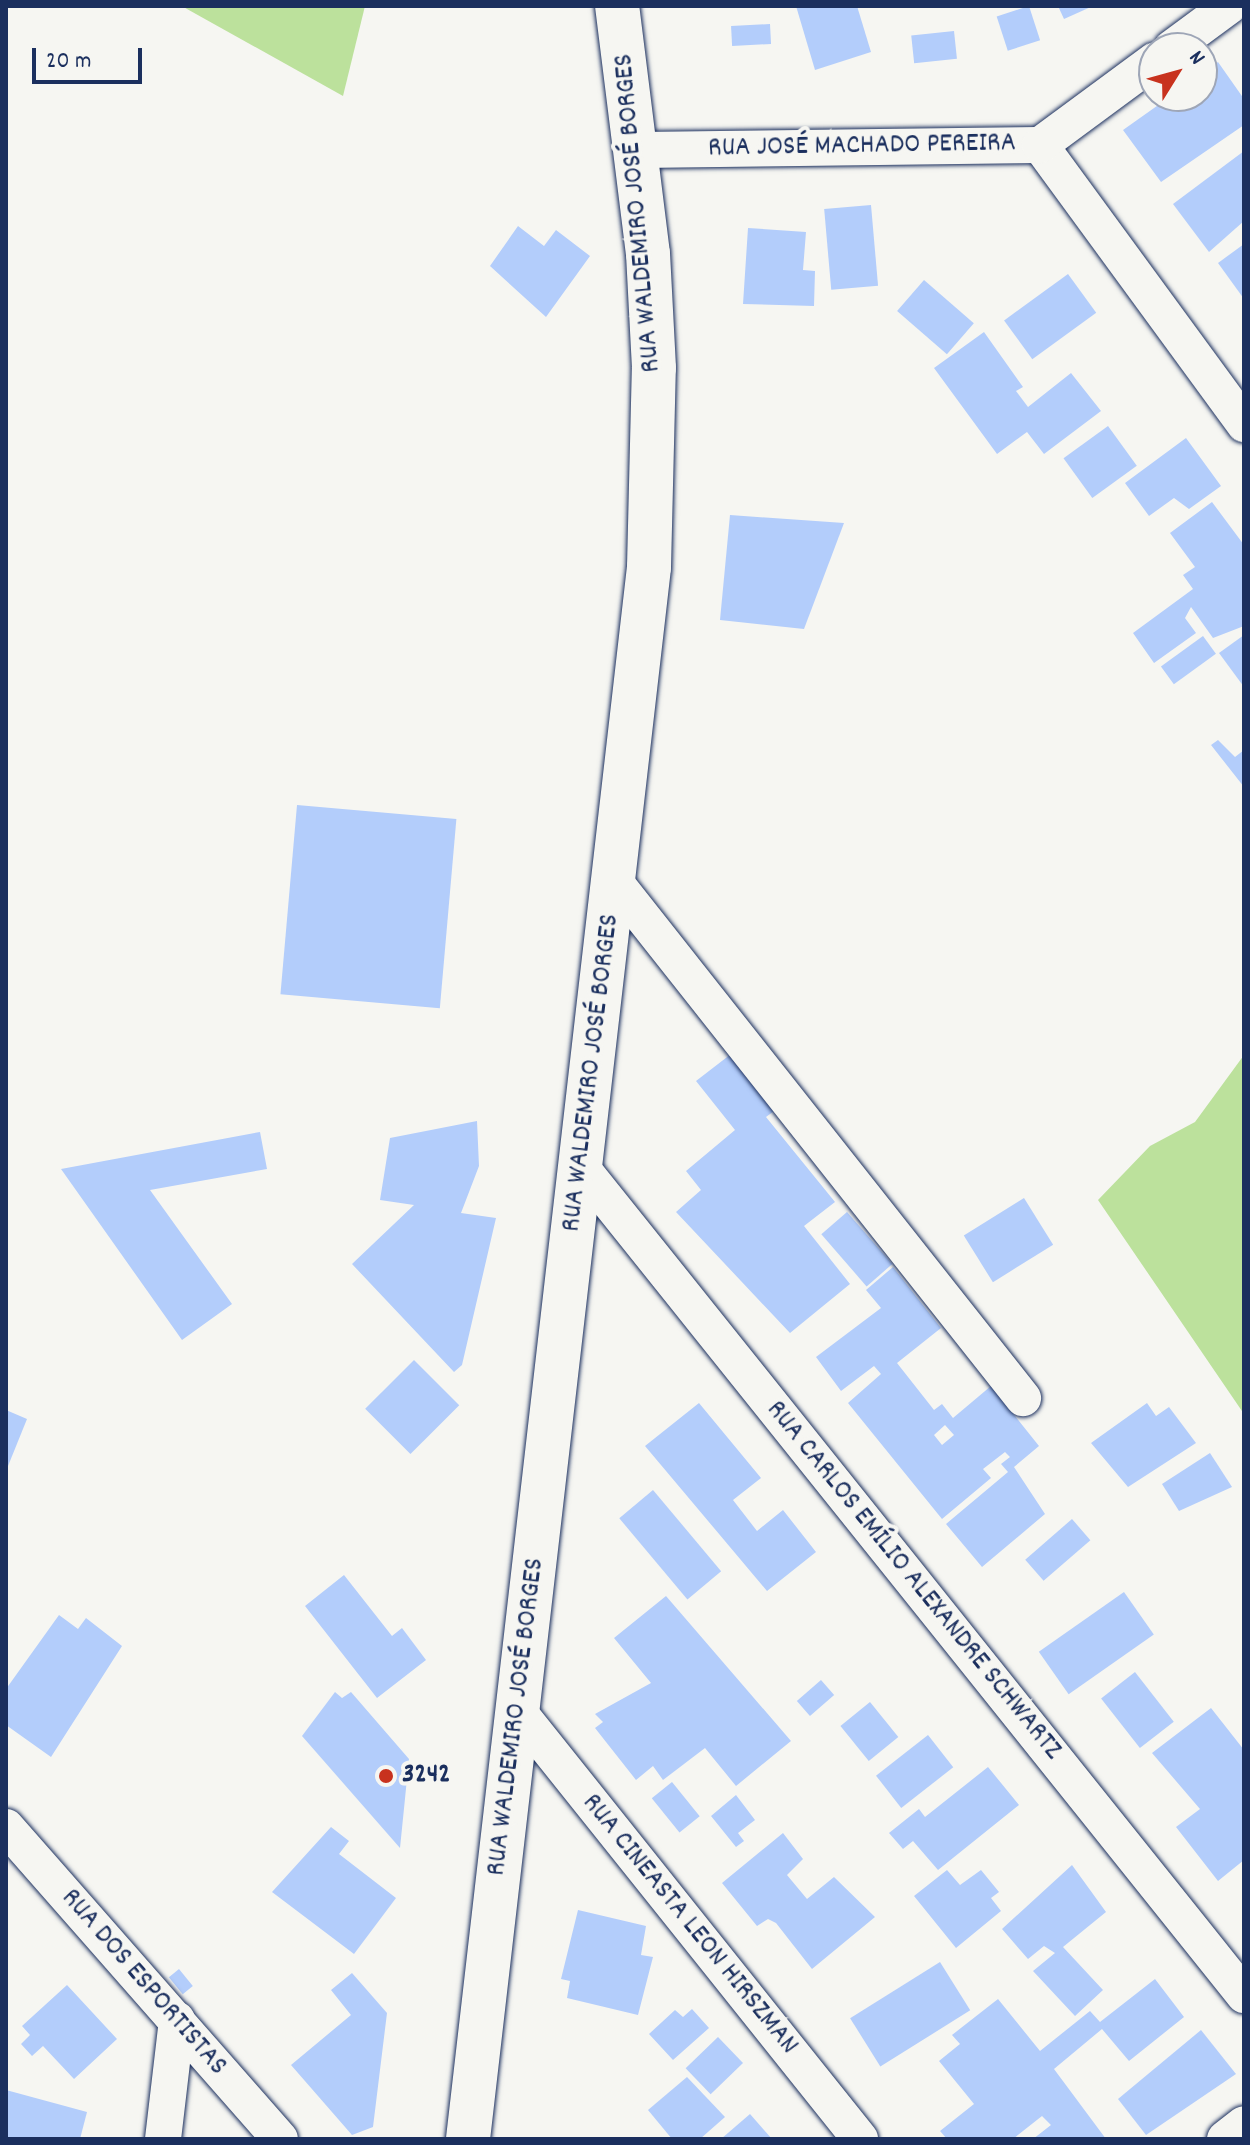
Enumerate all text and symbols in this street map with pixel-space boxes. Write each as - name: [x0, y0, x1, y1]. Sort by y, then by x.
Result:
- scale bar: [36, 32, 146, 82]
- north arrow: [1138, 32, 1218, 112]
- text: 20 m: [46, 45, 92, 79]
- text: N: [1180, 45, 1212, 72]
- street label: RUA WALDEMIRO JOSÉ BORGES: [608, 52, 670, 374]
- street label: RUA JOSÉ MACHADO PEREIRA: [708, 128, 1016, 166]
- street label: RUA WALDEMIRO JOSÉ BORGES: [556, 912, 628, 1234]
- street label: RUA CARLOS EMÍLIO ALEXANDRE SCHWARTZ: [758, 1395, 1068, 1767]
- street label: RUA WALDEMIRO JOSÉ BORGES: [481, 1556, 553, 1878]
- place label: 3242: [402, 1759, 451, 1793]
- marker: 3242: [377, 1767, 395, 1785]
- street label: RUA CINEASTA LEON HIRSZMAN: [573, 1788, 805, 2062]
- street label: RUA DOS ESPORTISTAS: [53, 1883, 233, 2083]

